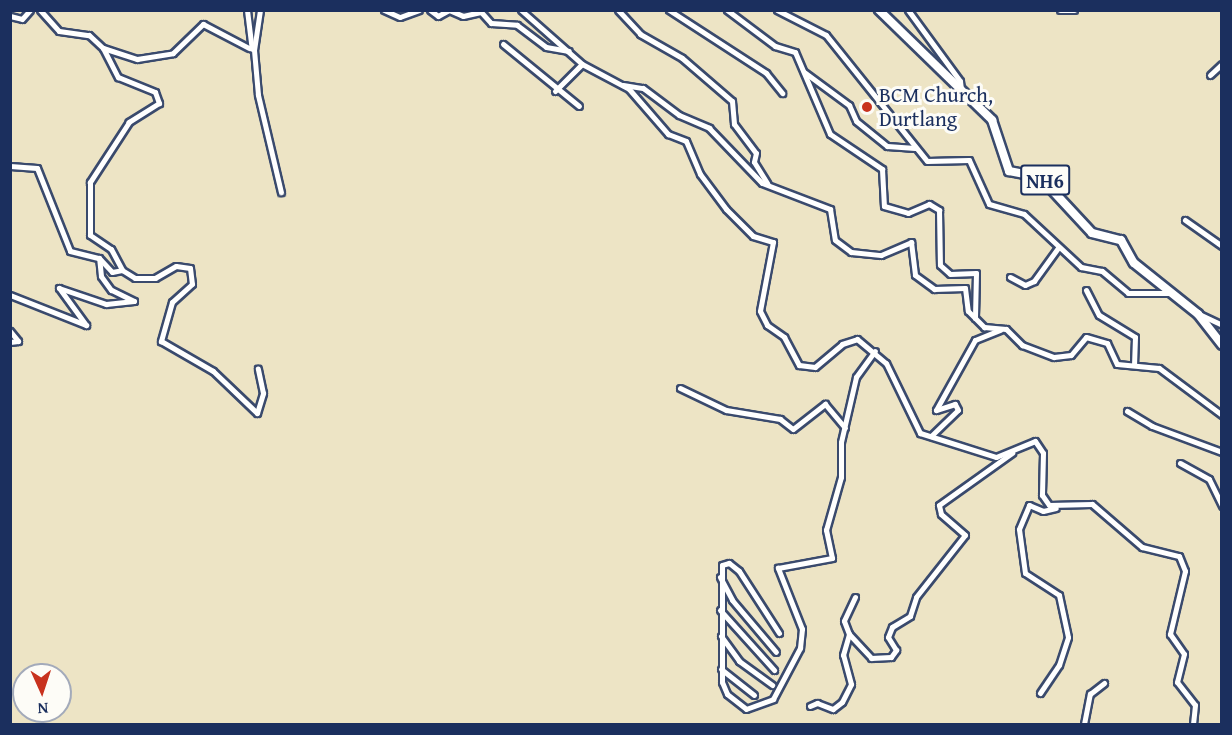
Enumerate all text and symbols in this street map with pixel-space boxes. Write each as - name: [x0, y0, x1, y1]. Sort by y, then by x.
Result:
- place label: BCM Church, Durtlang: [879, 82, 993, 132]
- marker: BCM Church, Durtlang: [860, 100, 874, 114]
- road number: NH6: [1020, 163, 1070, 197]
- north arrow: [12, 663, 72, 723]
- text: N: [37, 697, 49, 721]

